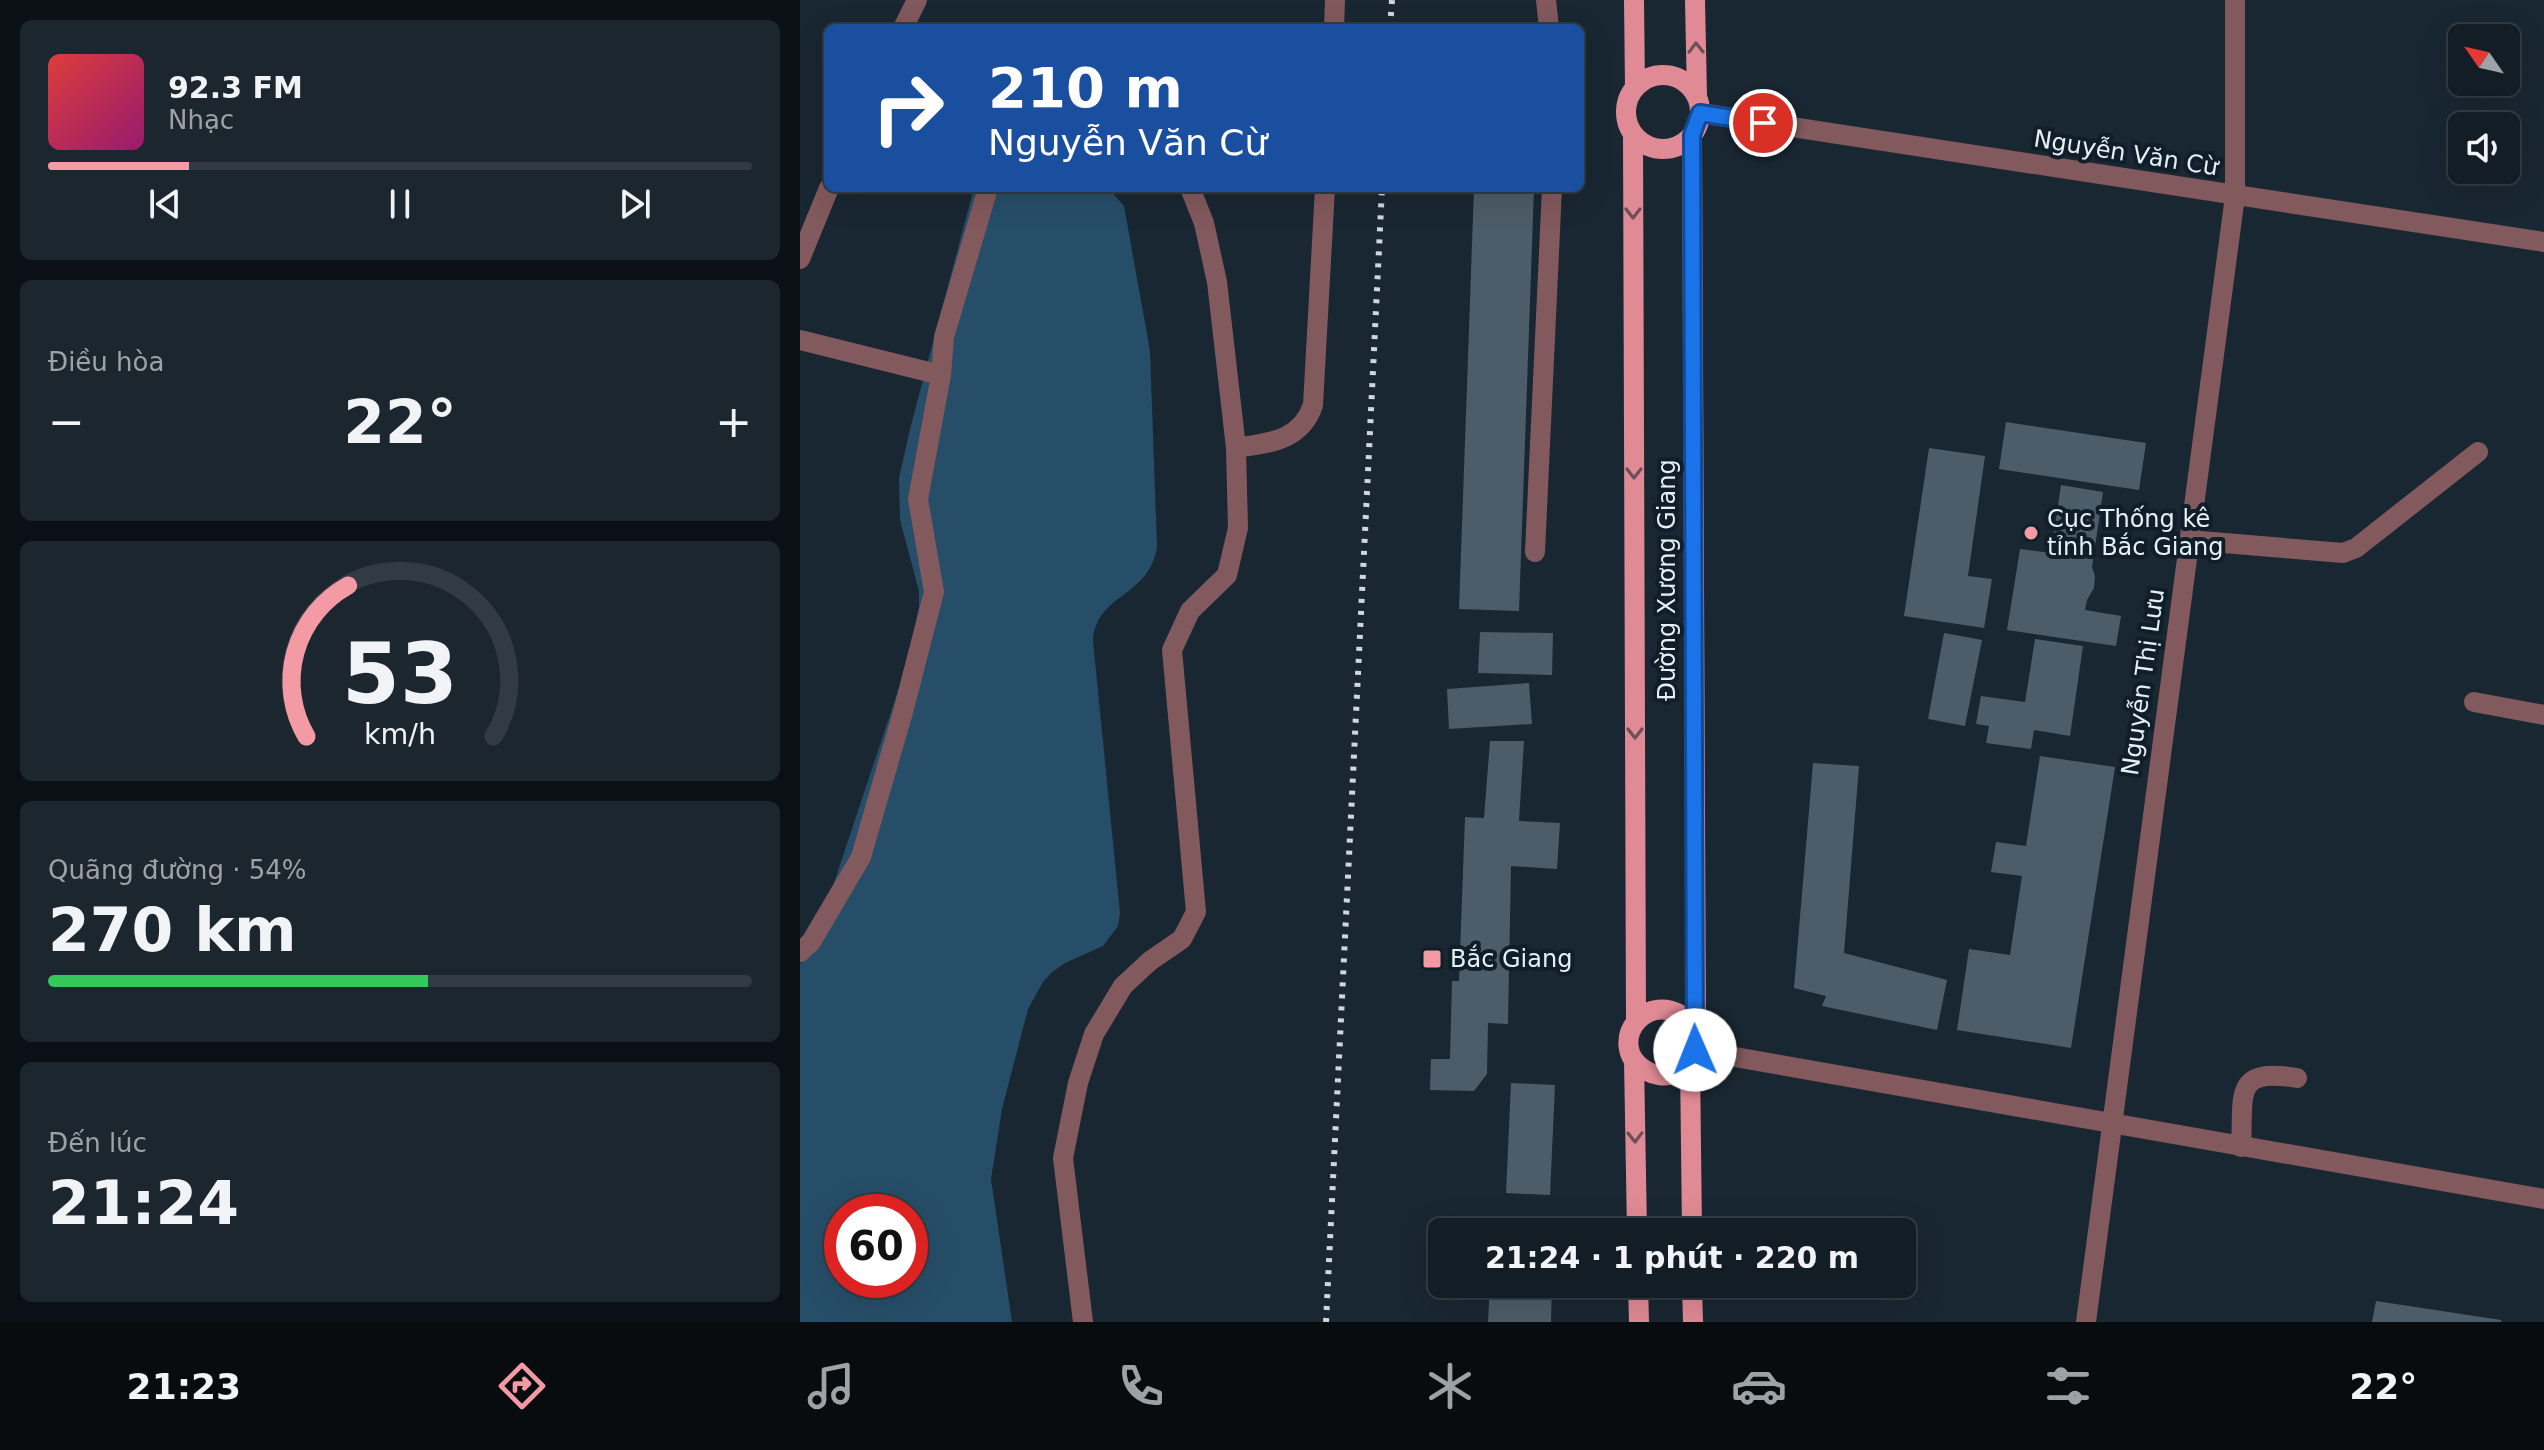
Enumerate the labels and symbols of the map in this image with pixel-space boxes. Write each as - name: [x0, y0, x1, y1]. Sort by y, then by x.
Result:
- north arrow: [2448, 24, 2520, 96]
- one-way arrow: [1687, 41, 1705, 54]
- pin: [1729, 89, 1797, 157]
- street label: Nguyễn Văn Cừ: [2032, 124, 2222, 182]
- one-way arrow: [1624, 207, 1642, 220]
- street label: Đường Xương Giang: [1653, 459, 1681, 701]
- one-way arrow: [1625, 467, 1643, 480]
- place label: Cục Thống kê tỉnh Bắc Giang: [2047, 505, 2224, 561]
- marker: Cục Thống kê tỉnh Bắc Giang: [2022, 524, 2040, 542]
- street label: Nguyễn Thị Lưu: [2115, 587, 2170, 777]
- one-way arrow: [1626, 727, 1644, 740]
- place label: Bắc Giang: [1450, 944, 1572, 973]
- marker: Bắc Giang: [1421, 948, 1443, 970]
- position arrow: [1653, 1008, 1737, 1092]
- one-way arrow: [1626, 1131, 1644, 1144]
- speed limit sign: 60: [824, 1194, 928, 1298]

